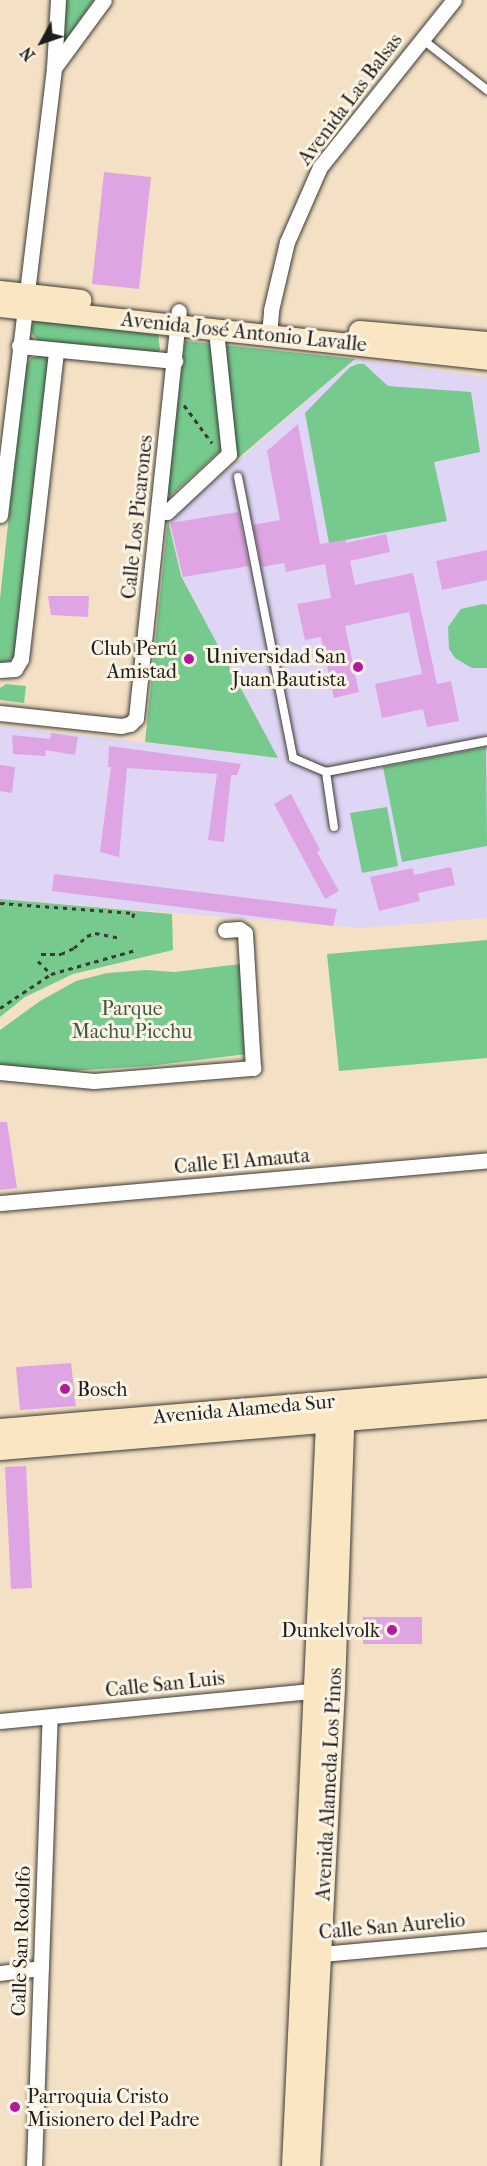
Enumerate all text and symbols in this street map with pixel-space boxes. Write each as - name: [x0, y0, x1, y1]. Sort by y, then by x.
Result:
- north arrow: [12, 12, 72, 72]
- street label: Avenida Las Balsas: [293, 28, 407, 170]
- text: N: [17, 43, 39, 65]
- street label: Avenida José Antonio Lavalle: [120, 307, 368, 357]
- street label: Calle Los Picarones: [116, 434, 158, 600]
- place label: Club Perú Amistad: [91, 636, 177, 683]
- place label: Universidad San Juan Bautista: [206, 644, 346, 691]
- marker: Club Perú Amistad: [182, 652, 196, 666]
- marker: Universidad San Juan Bautista: [351, 660, 365, 674]
- park label: Parque Machu Picchu: [72, 996, 192, 1043]
- street label: Calle El Amauta: [173, 1143, 311, 1179]
- place label: Bosch: [77, 1377, 128, 1401]
- marker: Bosch: [58, 1382, 72, 1396]
- street label: Avenida Alameda Sur: [152, 1389, 336, 1429]
- place label: Dunkelvolk: [281, 1618, 380, 1642]
- marker: Dunkelvolk: [385, 1623, 399, 1637]
- street label: Calle San Luis: [104, 1666, 226, 1702]
- street label: Avenida Alameda Los Pinos: [311, 1667, 347, 1901]
- street label: Calle San Rodolfo: [6, 1865, 36, 2017]
- street label: Calle San Aurelio: [318, 1908, 466, 1944]
- place label: Parroquia Cristo Misionero del Padre: [27, 2084, 199, 2131]
- marker: Parroquia Cristo Misionero del Padre: [8, 2100, 22, 2114]

